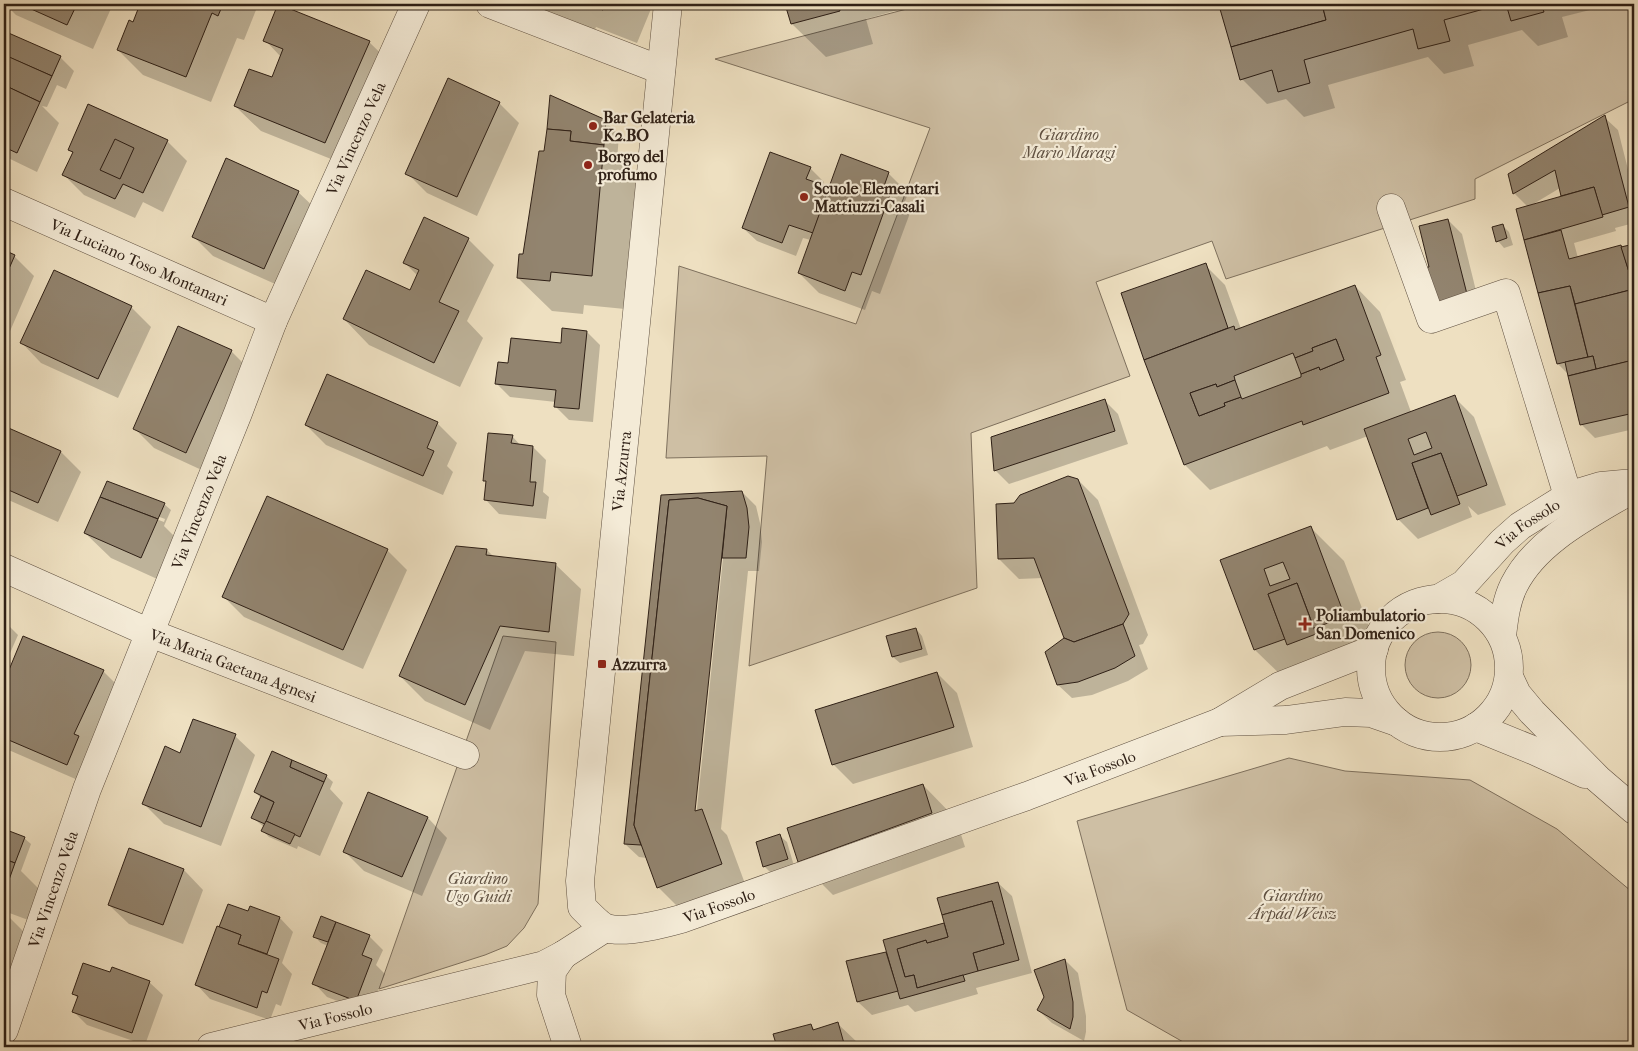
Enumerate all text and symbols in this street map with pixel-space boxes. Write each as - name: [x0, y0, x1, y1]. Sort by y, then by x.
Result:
- street label: Via Vincenzo Vela: [322, 78, 390, 199]
- place label: Bar Gelateria K2.BO: [603, 108, 695, 145]
- marker: Bar Gelateria K2.BO: [587, 120, 599, 132]
- park label: Giardino Mario Maragi: [1022, 125, 1117, 162]
- place label: Borgo del profumo: [597, 147, 665, 185]
- marker: Borgo del profumo: [582, 159, 594, 171]
- place label: Scuole Elementari Mattiuzzi-Casali: [813, 179, 939, 216]
- marker: Scuole Elementari Mattiuzzi-Casali: [798, 191, 810, 203]
- street label: Via Luciano Toso Montanari: [46, 214, 231, 310]
- street label: Via Azzurra: [608, 429, 635, 513]
- street label: Via Vincenzo Vela: [167, 451, 231, 573]
- street label: Via Fossolo: [1491, 495, 1563, 554]
- place label: Poliambulatorio San Domenico: [1316, 606, 1425, 643]
- marker: Poliambulatorio San Domenico: [1298, 617, 1312, 631]
- street label: Via Maria Gaetana Agnesi: [146, 624, 319, 707]
- place label: Azzurra: [611, 655, 667, 674]
- marker: Azzurra: [596, 658, 608, 670]
- street label: Via Fossolo: [1061, 746, 1138, 791]
- street label: Via Vincenzo Vela: [24, 828, 82, 951]
- park label: Giardino Ugo Guidi: [445, 869, 512, 906]
- street label: Via Fossolo: [680, 885, 758, 928]
- park label: Giardino Árpád Weisz: [1247, 886, 1337, 923]
- street label: Via Fossolo: [296, 999, 374, 1035]

